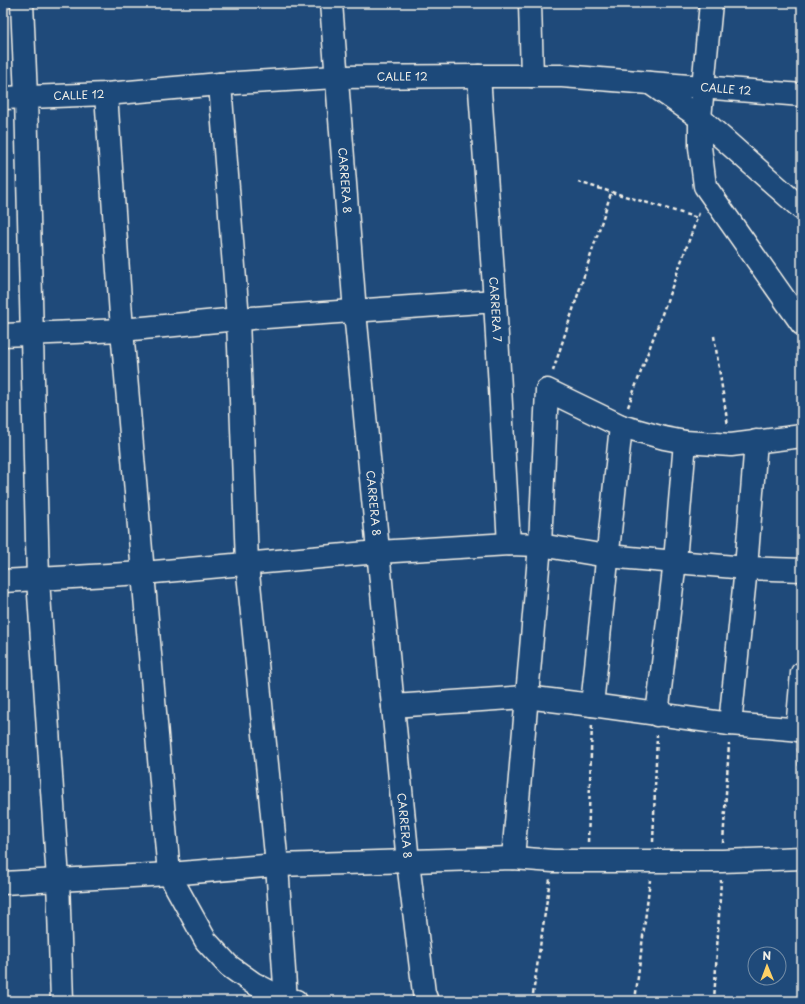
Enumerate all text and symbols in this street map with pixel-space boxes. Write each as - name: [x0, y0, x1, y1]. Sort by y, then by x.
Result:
- street label: CALLE 12: [377, 67, 428, 85]
- street label: CALLE 12: [700, 78, 752, 99]
- street label: CALLE 12: [53, 85, 105, 104]
- street label: CARRERA 8: [334, 147, 356, 214]
- street label: CARRERA 7: [485, 276, 506, 343]
- street label: CARRERA 8: [362, 469, 386, 537]
- street label: CARRERA 8: [393, 792, 417, 859]
- north arrow: [747, 946, 787, 986]
- text: N: [762, 947, 772, 964]

